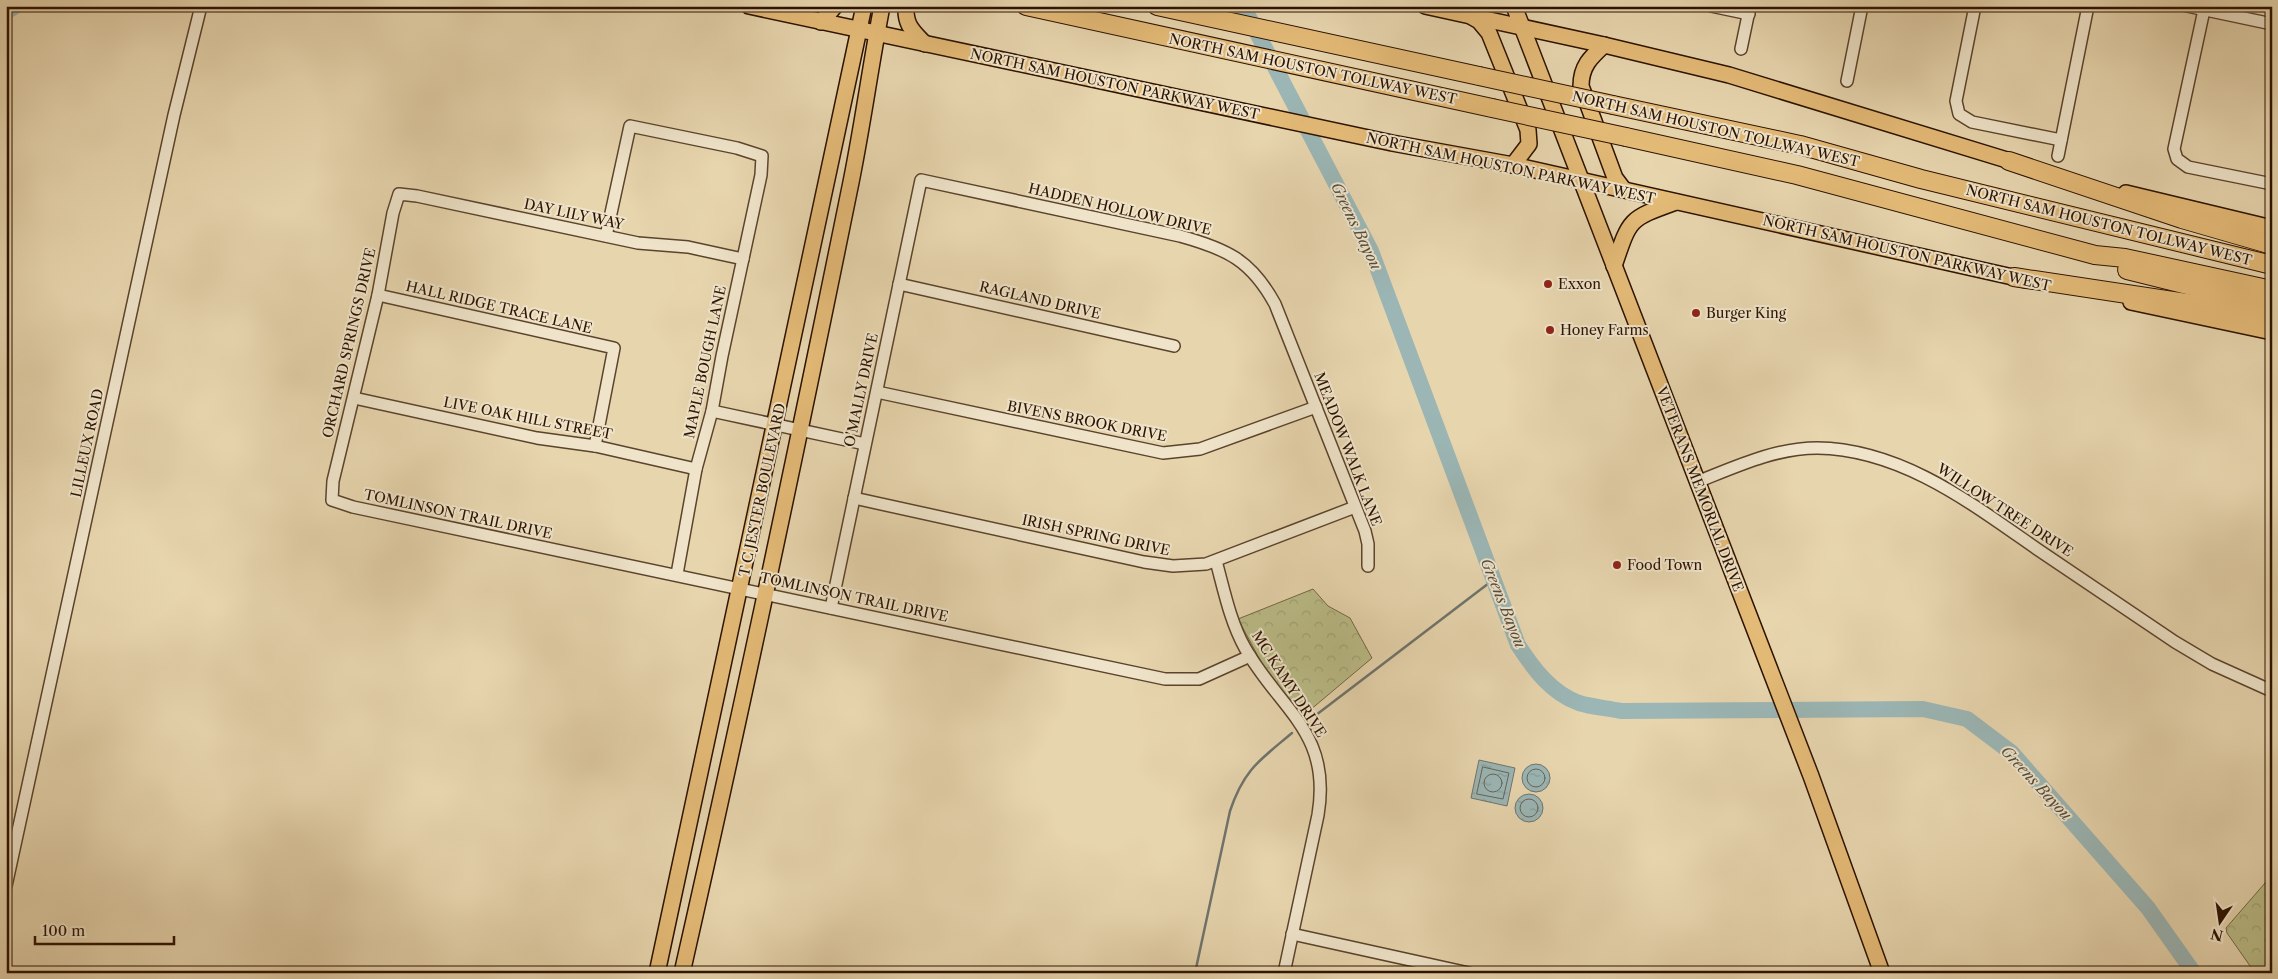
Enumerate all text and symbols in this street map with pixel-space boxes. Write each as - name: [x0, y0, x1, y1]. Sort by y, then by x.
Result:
- street label: NORTH SAM HOUSTON TOLLWAY WEST: [1167, 30, 1459, 108]
- street label: NORTH SAM HOUSTON PARKWAY WEST: [969, 45, 1262, 124]
- street label: NORTH SAM HOUSTON TOLLWAY WEST: [1571, 87, 1862, 171]
- street label: NORTH SAM HOUSTON PARKWAY WEST: [1365, 129, 1658, 208]
- street label: HADDEN HOLLOW DRIVE: [1027, 179, 1213, 239]
- water label: Greens Bayou: [1327, 179, 1386, 273]
- street label: NORTH SAM HOUSTON TOLLWAY WEST: [1964, 181, 2254, 269]
- street label: DAY LILY WAY: [522, 195, 627, 234]
- street label: NORTH SAM HOUSTON PARKWAY WEST: [1761, 211, 2053, 295]
- street label: ORCHARD SPRINGS DRIVE: [318, 246, 380, 440]
- place label: Exxon: [1558, 275, 1601, 293]
- street label: HALL RIDGE TRACE LANE: [404, 277, 594, 337]
- street label: RAGLAND DRIVE: [978, 277, 1102, 323]
- marker: Exxon: [1542, 278, 1554, 290]
- street label: MAPLE BOUGH LANE: [680, 284, 730, 440]
- place label: Burger King: [1706, 304, 1787, 322]
- marker: Burger King: [1690, 307, 1702, 319]
- place label: Honey Farms: [1560, 321, 1649, 339]
- marker: Honey Farms: [1544, 324, 1556, 336]
- street label: O'MALLY DRIVE: [840, 331, 882, 449]
- street label: MEADOW WALK LANE: [1310, 369, 1386, 529]
- street label: VETERANS MEMORIAL DRIVE: [1652, 383, 1748, 594]
- street label: LILLEUX ROAD: [67, 387, 107, 499]
- street label: LIVE OAK HILL STREET: [442, 393, 614, 443]
- street label: BIVENS BROOK DRIVE: [1006, 397, 1168, 445]
- street label: T C JESTER BOULEVARD: [735, 402, 789, 578]
- street label: WILLOW TREE DRIVE: [1933, 459, 2076, 561]
- street label: TOMLINSON TRAIL DRIVE: [362, 485, 554, 543]
- street label: IRISH SPRING DRIVE: [1020, 511, 1172, 559]
- water label: Greens Bayou: [1477, 555, 1530, 651]
- place label: Food Town: [1627, 556, 1702, 574]
- marker: Food Town: [1611, 559, 1623, 571]
- street label: TOMLINSON TRAIL DRIVE: [758, 568, 950, 626]
- street label: MC KAMY DRIVE: [1248, 627, 1330, 741]
- water label: Greens Bayou: [1997, 742, 2076, 824]
- north arrow: [2196, 896, 2246, 946]
- scale bar: [35, 914, 174, 946]
- text: 100 m: [42, 921, 85, 940]
- text: N: [2209, 925, 2225, 945]

